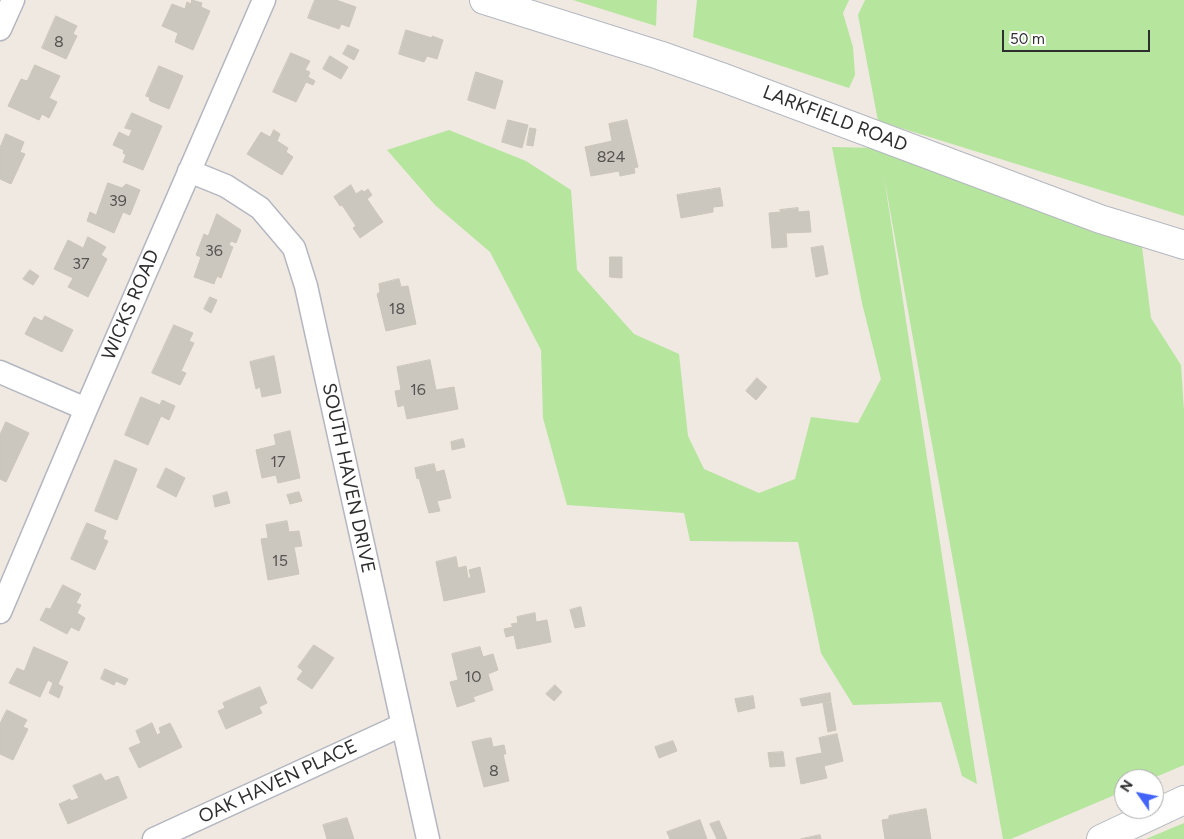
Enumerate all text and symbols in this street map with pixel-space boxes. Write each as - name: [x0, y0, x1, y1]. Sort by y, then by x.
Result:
- scale bar: [1004, 20, 1152, 52]
- text: 50 m: [1010, 30, 1045, 48]
- house number: 8: [54, 32, 64, 52]
- street label: LARKFIELD ROAD: [759, 81, 911, 157]
- house number: 824: [597, 147, 625, 167]
- house number: 39: [109, 191, 127, 211]
- house number: 36: [205, 241, 223, 261]
- street label: WICKS ROAD: [98, 246, 164, 364]
- house number: 37: [72, 254, 90, 274]
- house number: 18: [389, 299, 405, 319]
- house number: 16: [410, 380, 426, 400]
- street label: SOUTH HAVEN DRIVE: [317, 381, 379, 575]
- house number: 17: [270, 452, 286, 472]
- house number: 15: [272, 551, 288, 571]
- house number: 10: [465, 667, 481, 687]
- street label: OAK HAVEN PLACE: [195, 735, 361, 829]
- house number: 8: [489, 761, 499, 781]
- north arrow: [1114, 769, 1164, 819]
- text: N: [1117, 777, 1137, 795]

